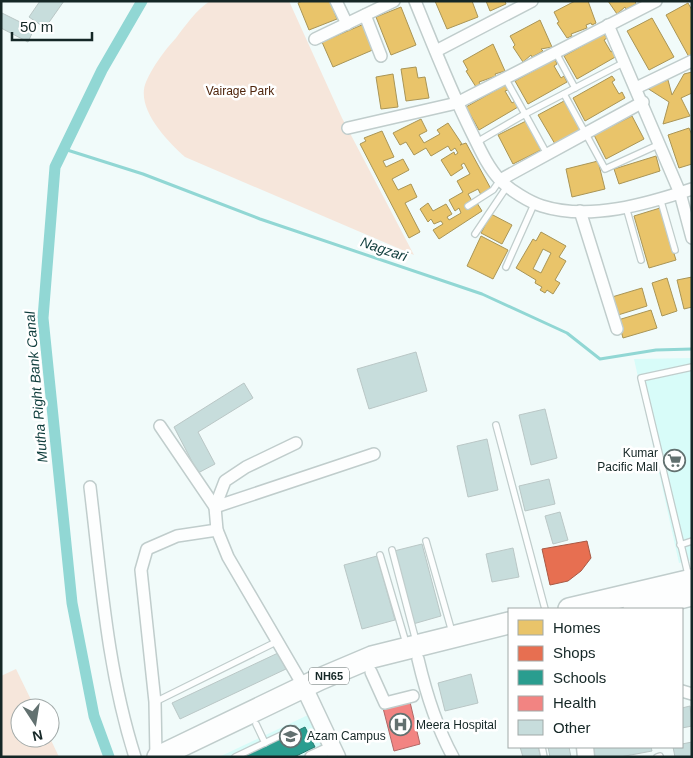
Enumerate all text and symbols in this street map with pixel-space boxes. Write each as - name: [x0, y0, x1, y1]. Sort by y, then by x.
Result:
- scale bar: [12, 10, 92, 42]
- text: 50 m: [20, 18, 53, 35]
- park label: Vairage Park: [206, 84, 275, 98]
- water label: Nagzari: [359, 234, 410, 265]
- water label: Mutha Right Bank Canal: [21, 310, 51, 463]
- place label: Kumar Pacific Mall: [597, 446, 658, 474]
- supermarket icon: Kumar Pacific Mall: [662, 448, 686, 472]
- legend: [508, 608, 683, 748]
- text: Homes: [553, 619, 601, 636]
- text: Shops: [553, 644, 596, 661]
- road number: NH65: [309, 668, 349, 684]
- text: Schools: [553, 669, 606, 686]
- text: Health: [553, 694, 596, 711]
- north arrow: [10, 698, 60, 748]
- hospital icon: Meera Hospital: [388, 713, 412, 737]
- place label: Meera Hospital: [416, 718, 497, 732]
- text: Other: [553, 719, 591, 736]
- school or university icon: Azam Campus: [279, 724, 303, 748]
- text: N: [31, 727, 44, 745]
- place label: Azam Campus: [307, 729, 386, 743]

